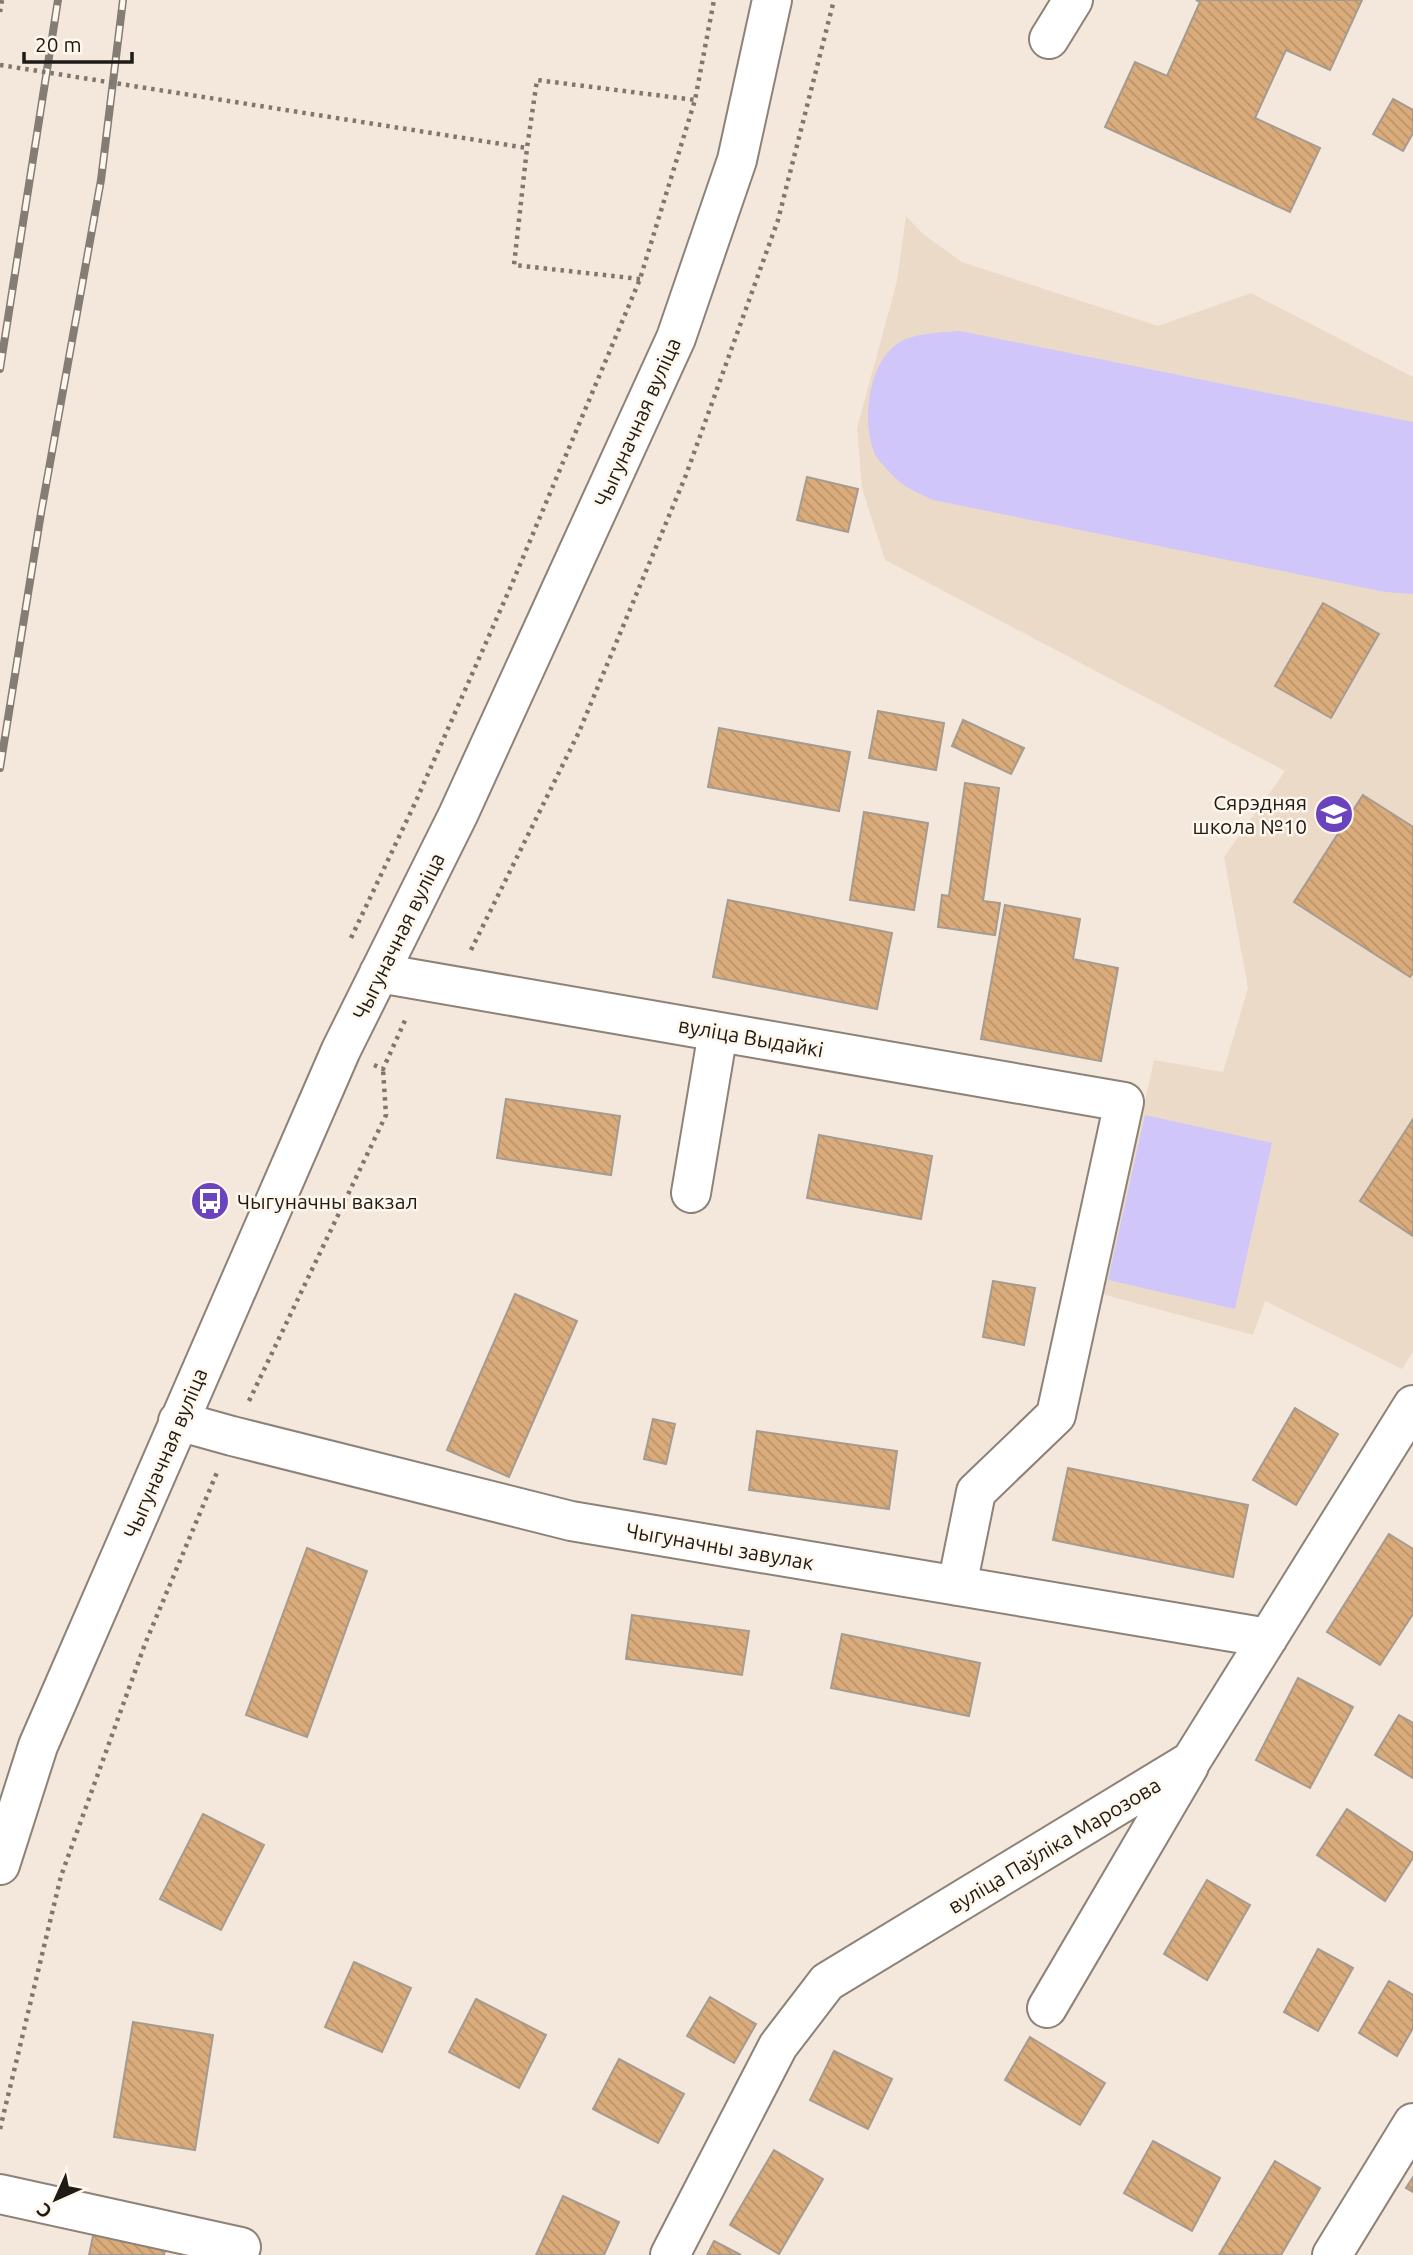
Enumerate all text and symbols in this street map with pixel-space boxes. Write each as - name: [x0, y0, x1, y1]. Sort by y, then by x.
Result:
- scale bar: [24, 21, 133, 65]
- text: 20 m: [35, 32, 82, 56]
- street label: Чыгуначная вуліца: [589, 334, 685, 510]
- place label: Сярэдняя школа №10: [1193, 790, 1307, 838]
- school or university icon: Сярэдняя школа №10: [1313, 793, 1355, 835]
- street label: Чыгуначная вуліца: [347, 849, 449, 1023]
- street label: вуліца Выдайкі: [677, 1012, 825, 1062]
- bus stop icon: Чыгуначны вакзал: [189, 1180, 231, 1222]
- place label: Чыгуначны вакзал: [237, 1189, 418, 1213]
- street label: Чыгуначная вуліца: [118, 1364, 212, 1542]
- street label: Чыгуначны завулак: [624, 1518, 816, 1574]
- street label: вуліца Паўліка Марозова: [943, 1772, 1165, 1918]
- north arrow: [21, 2164, 91, 2234]
- text: С: [32, 2199, 56, 2223]

